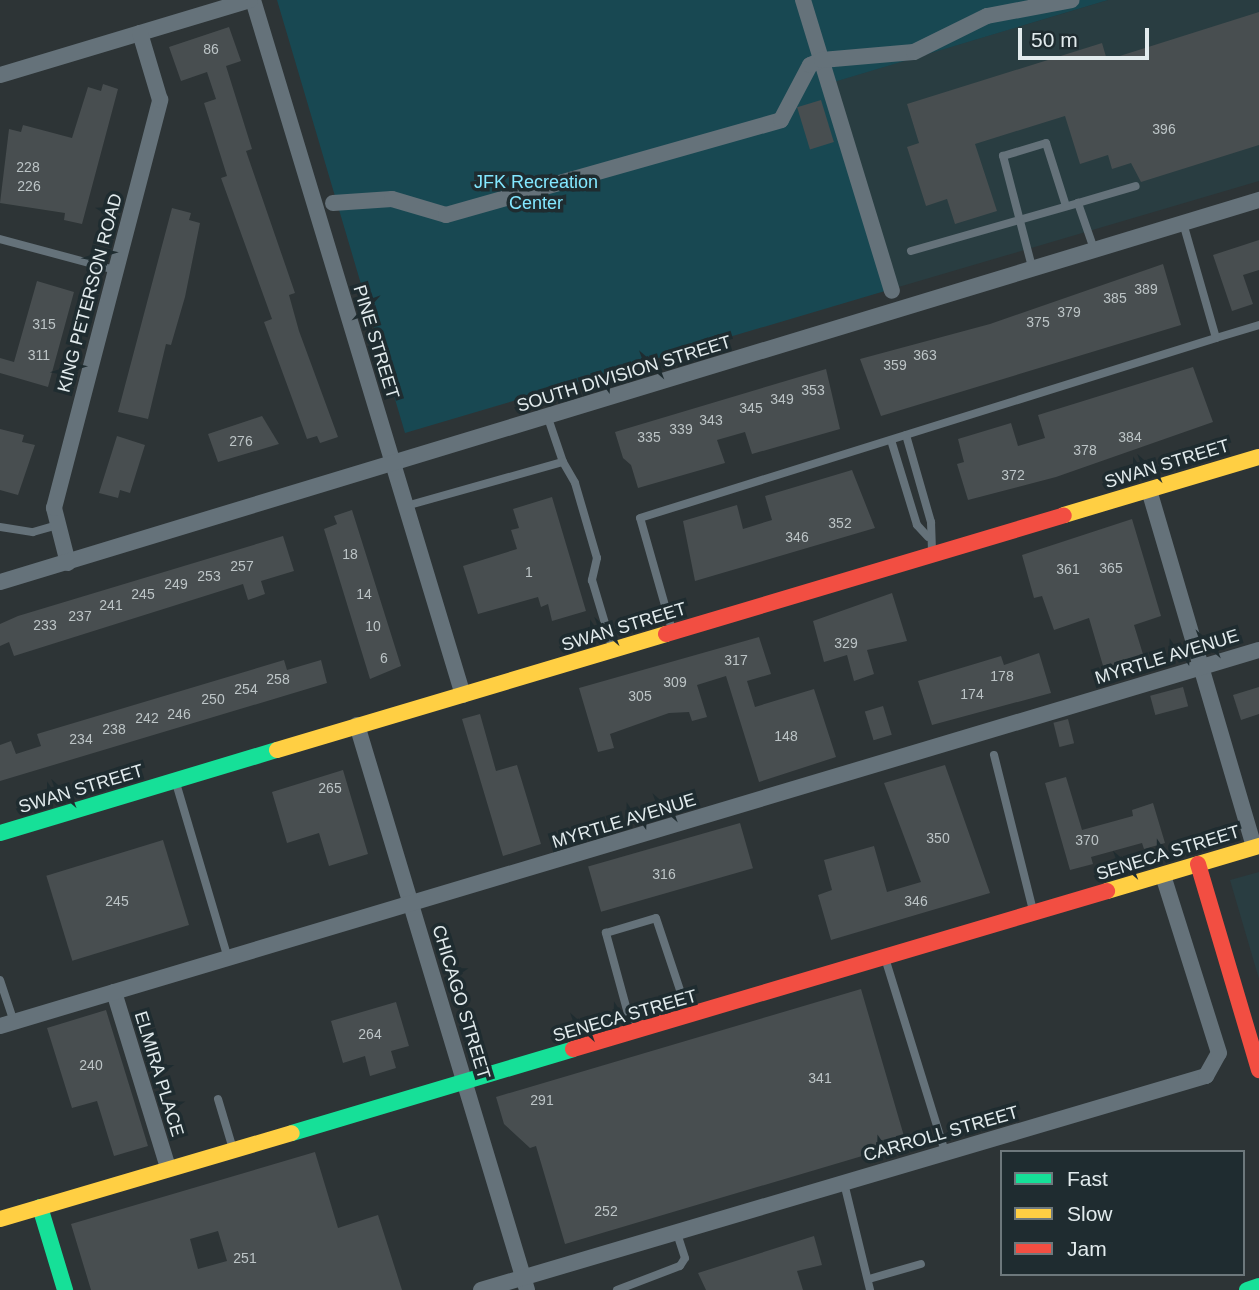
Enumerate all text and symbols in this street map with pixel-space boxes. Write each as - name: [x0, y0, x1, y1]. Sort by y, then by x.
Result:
- scale bar: [1021, 14, 1152, 58]
- text: 50 m: [1031, 28, 1078, 51]
- house number: 86: [203, 41, 219, 57]
- house number: 396: [1152, 121, 1176, 137]
- house number: 228: [16, 159, 40, 175]
- park label: JFK Recreation Center: [474, 172, 598, 214]
- house number: 226: [17, 178, 41, 194]
- street label: KING PETERSON ROAD: [53, 191, 127, 395]
- house number: 389: [1134, 281, 1158, 297]
- street label: PINE STREET: [348, 282, 404, 402]
- house number: 385: [1103, 290, 1127, 306]
- house number: 379: [1057, 304, 1081, 320]
- house number: 375: [1026, 314, 1050, 330]
- house number: 315: [32, 316, 56, 332]
- street label: SOUTH DIVISION STREET: [514, 331, 734, 417]
- house number: 311: [28, 347, 50, 363]
- house number: 363: [913, 347, 937, 363]
- house number: 359: [883, 357, 907, 373]
- house number: 353: [801, 382, 825, 398]
- house number: 349: [770, 391, 794, 407]
- house number: 345: [739, 400, 763, 416]
- house number: 343: [699, 412, 723, 428]
- house number: 339: [669, 421, 693, 437]
- house number: 335: [637, 429, 661, 445]
- house number: 384: [1118, 429, 1142, 445]
- house number: 276: [229, 433, 253, 449]
- street label: SWAN STREET: [1102, 435, 1232, 493]
- house number: 378: [1073, 442, 1097, 458]
- house number: 372: [1001, 467, 1025, 483]
- house number: 352: [828, 515, 852, 531]
- house number: 346: [785, 529, 809, 545]
- house number: 18: [342, 546, 358, 562]
- house number: 257: [230, 558, 254, 574]
- house number: 365: [1099, 560, 1123, 576]
- house number: 361: [1056, 561, 1080, 577]
- house number: 1: [525, 564, 533, 580]
- house number: 253: [197, 568, 221, 584]
- house number: 249: [164, 576, 188, 592]
- house number: 245: [131, 586, 155, 602]
- house number: 14: [356, 586, 372, 602]
- house number: 241: [99, 597, 123, 613]
- street label: SWAN STREET: [559, 598, 689, 656]
- house number: 237: [68, 608, 92, 624]
- house number: 233: [33, 617, 57, 633]
- house number: 10: [365, 618, 381, 634]
- street label: MYRTLE AVENUE: [1092, 625, 1242, 689]
- house number: 329: [834, 635, 858, 651]
- house number: 6: [380, 650, 388, 666]
- house number: 317: [724, 652, 748, 668]
- house number: 178: [990, 668, 1014, 684]
- house number: 258: [266, 671, 290, 687]
- house number: 309: [663, 674, 687, 690]
- house number: 254: [234, 681, 258, 697]
- house number: 174: [960, 686, 984, 702]
- house number: 305: [628, 688, 652, 704]
- house number: 250: [201, 691, 225, 707]
- house number: 246: [167, 706, 191, 722]
- house number: 242: [135, 710, 159, 726]
- house number: 238: [102, 721, 126, 737]
- house number: 148: [774, 728, 798, 744]
- house number: 234: [69, 731, 93, 747]
- street label: SWAN STREET: [16, 760, 146, 818]
- house number: 265: [318, 780, 342, 796]
- street label: MYRTLE AVENUE: [549, 789, 699, 853]
- street label: SENECA STREET: [1093, 821, 1243, 885]
- house number: 350: [926, 830, 950, 846]
- house number: 370: [1075, 832, 1099, 848]
- house number: 316: [652, 866, 676, 882]
- house number: 245: [105, 893, 129, 909]
- house number: 346: [904, 893, 928, 909]
- street label: CHICAGO STREET: [427, 922, 495, 1082]
- street label: SENECA STREET: [550, 985, 700, 1047]
- street label: ELMIRA PLACE: [130, 1008, 188, 1140]
- house number: 264: [358, 1026, 382, 1042]
- house number: 240: [79, 1057, 103, 1073]
- house number: 341: [808, 1070, 832, 1086]
- house number: 291: [530, 1092, 554, 1108]
- street label: CARROLL STREET: [861, 1101, 1021, 1167]
- legend: [1000, 1150, 1245, 1276]
- text: Fast: [1067, 1167, 1108, 1190]
- text: Slow: [1067, 1202, 1113, 1225]
- house number: 252: [594, 1203, 618, 1219]
- text: Jam: [1067, 1237, 1107, 1260]
- house number: 251: [233, 1250, 257, 1266]

